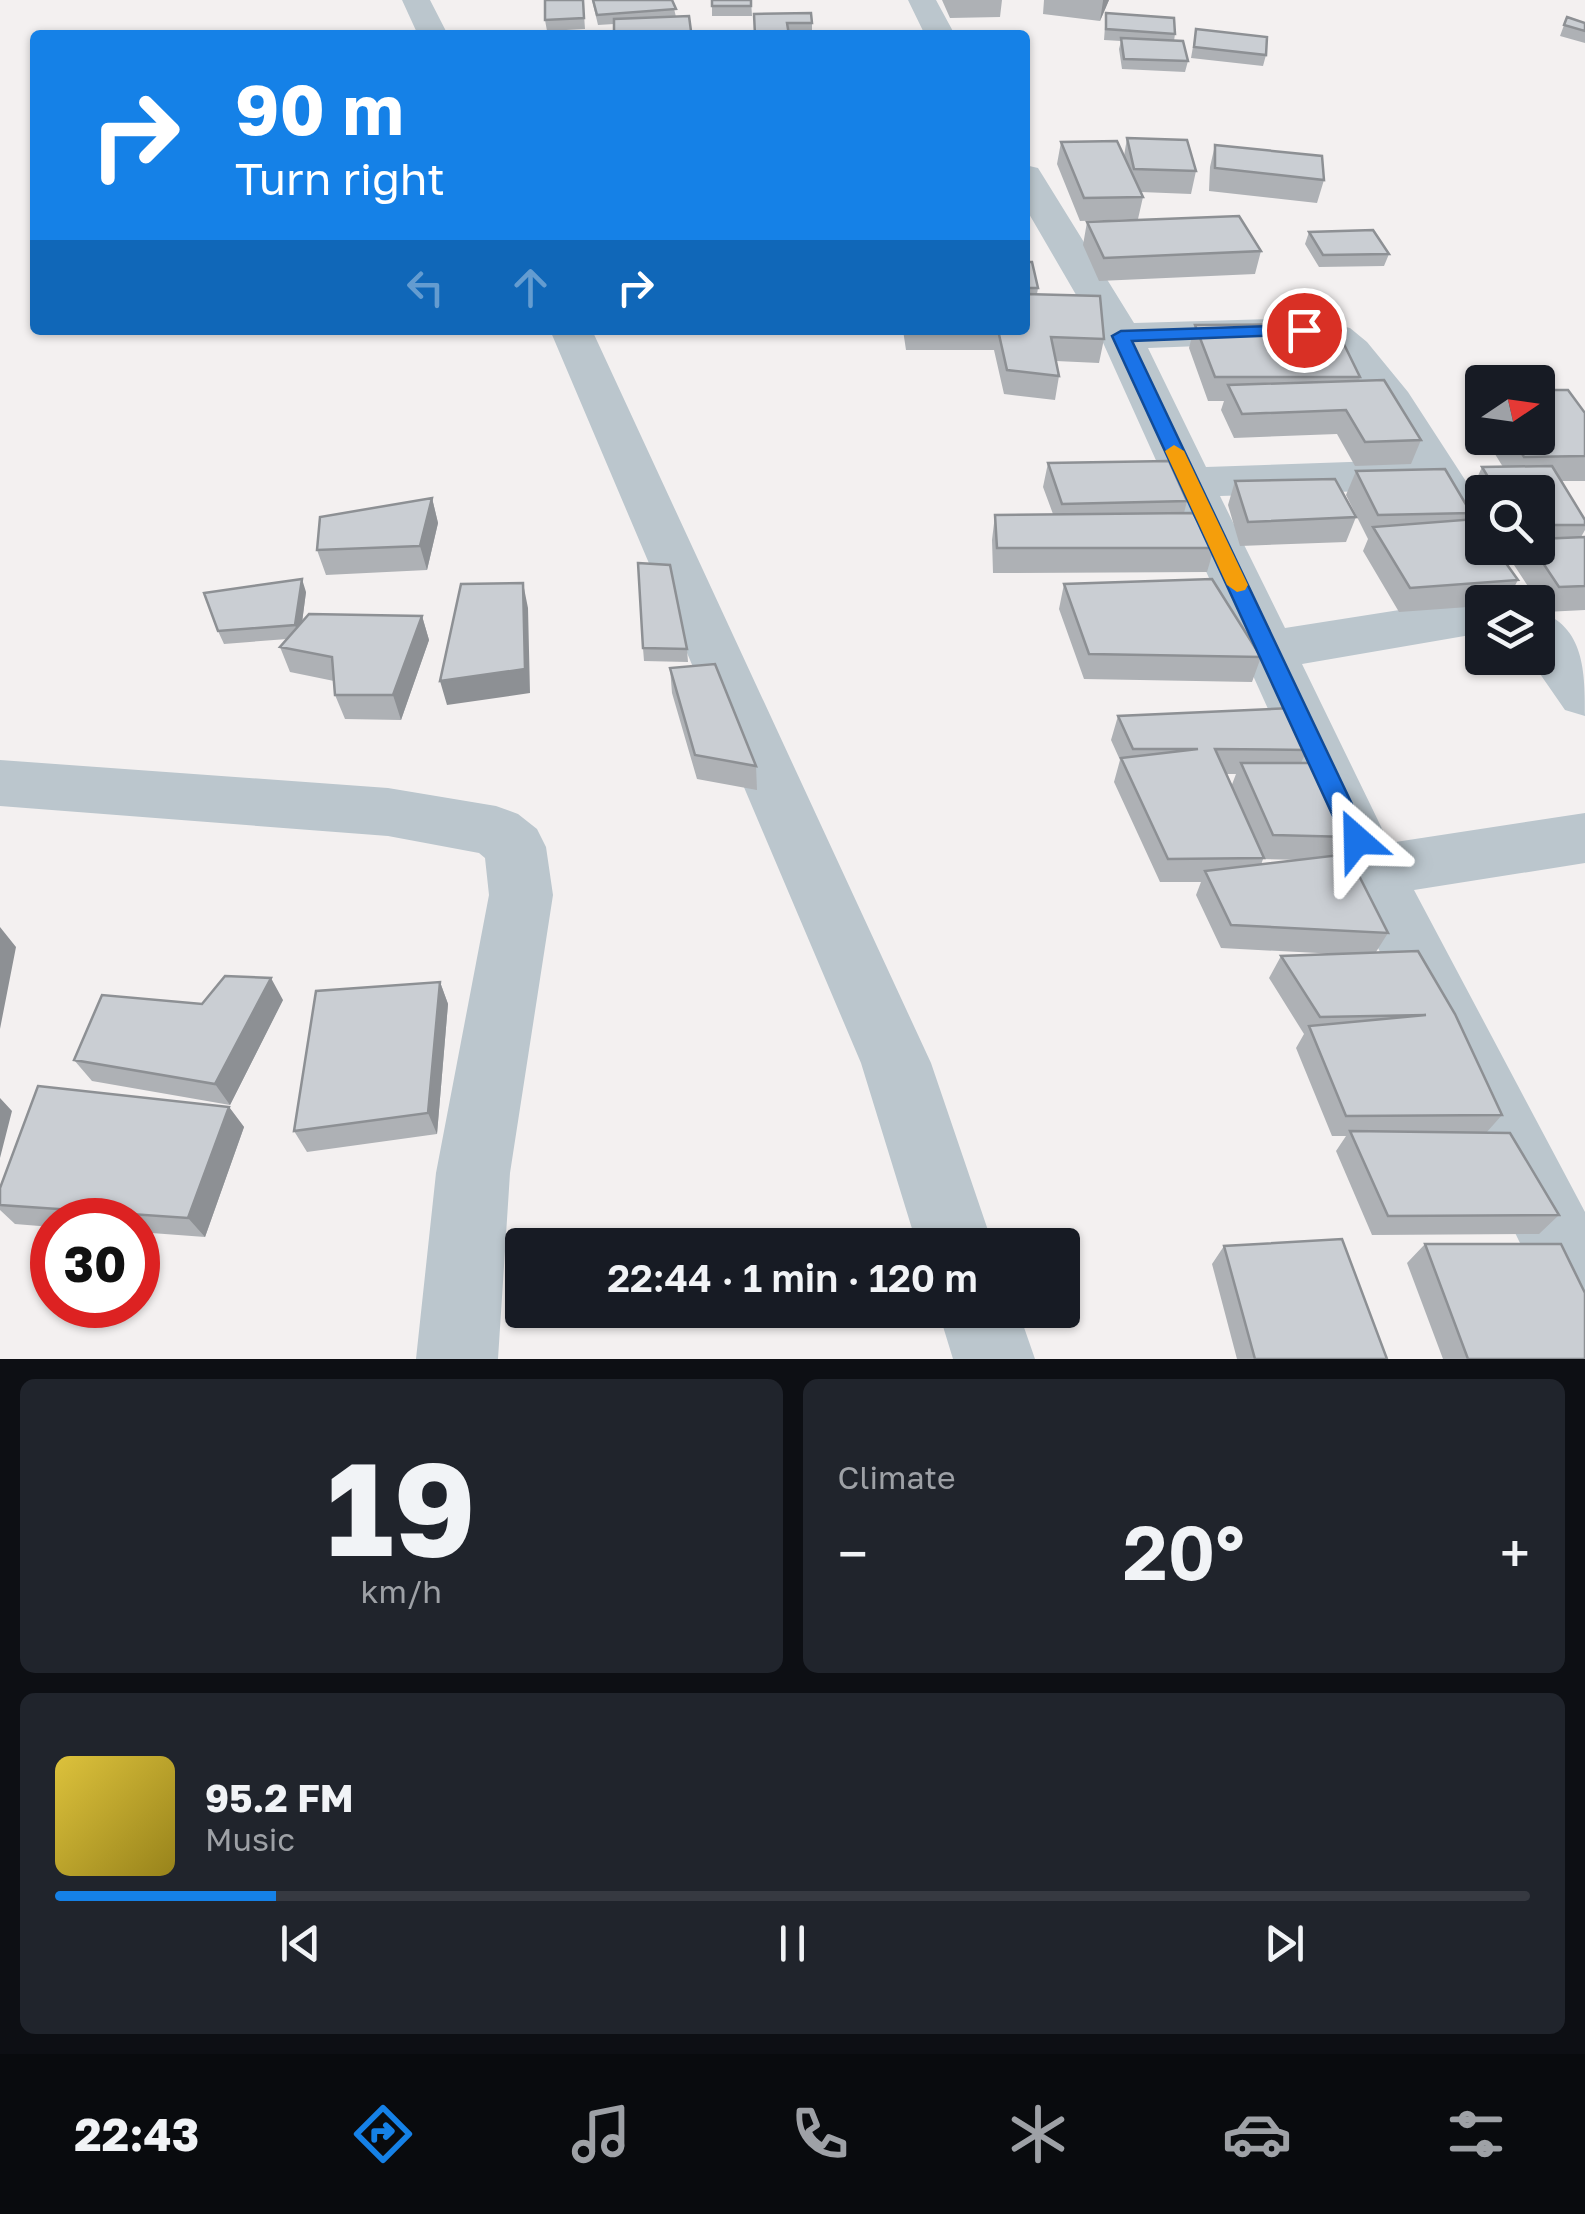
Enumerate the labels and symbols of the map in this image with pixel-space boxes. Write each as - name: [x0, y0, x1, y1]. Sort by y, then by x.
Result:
- pin: [1262, 288, 1347, 373]
- north arrow: [1465, 365, 1555, 455]
- position arrow: [1305, 788, 1409, 892]
- speed limit sign: 30: [30, 1198, 160, 1328]

